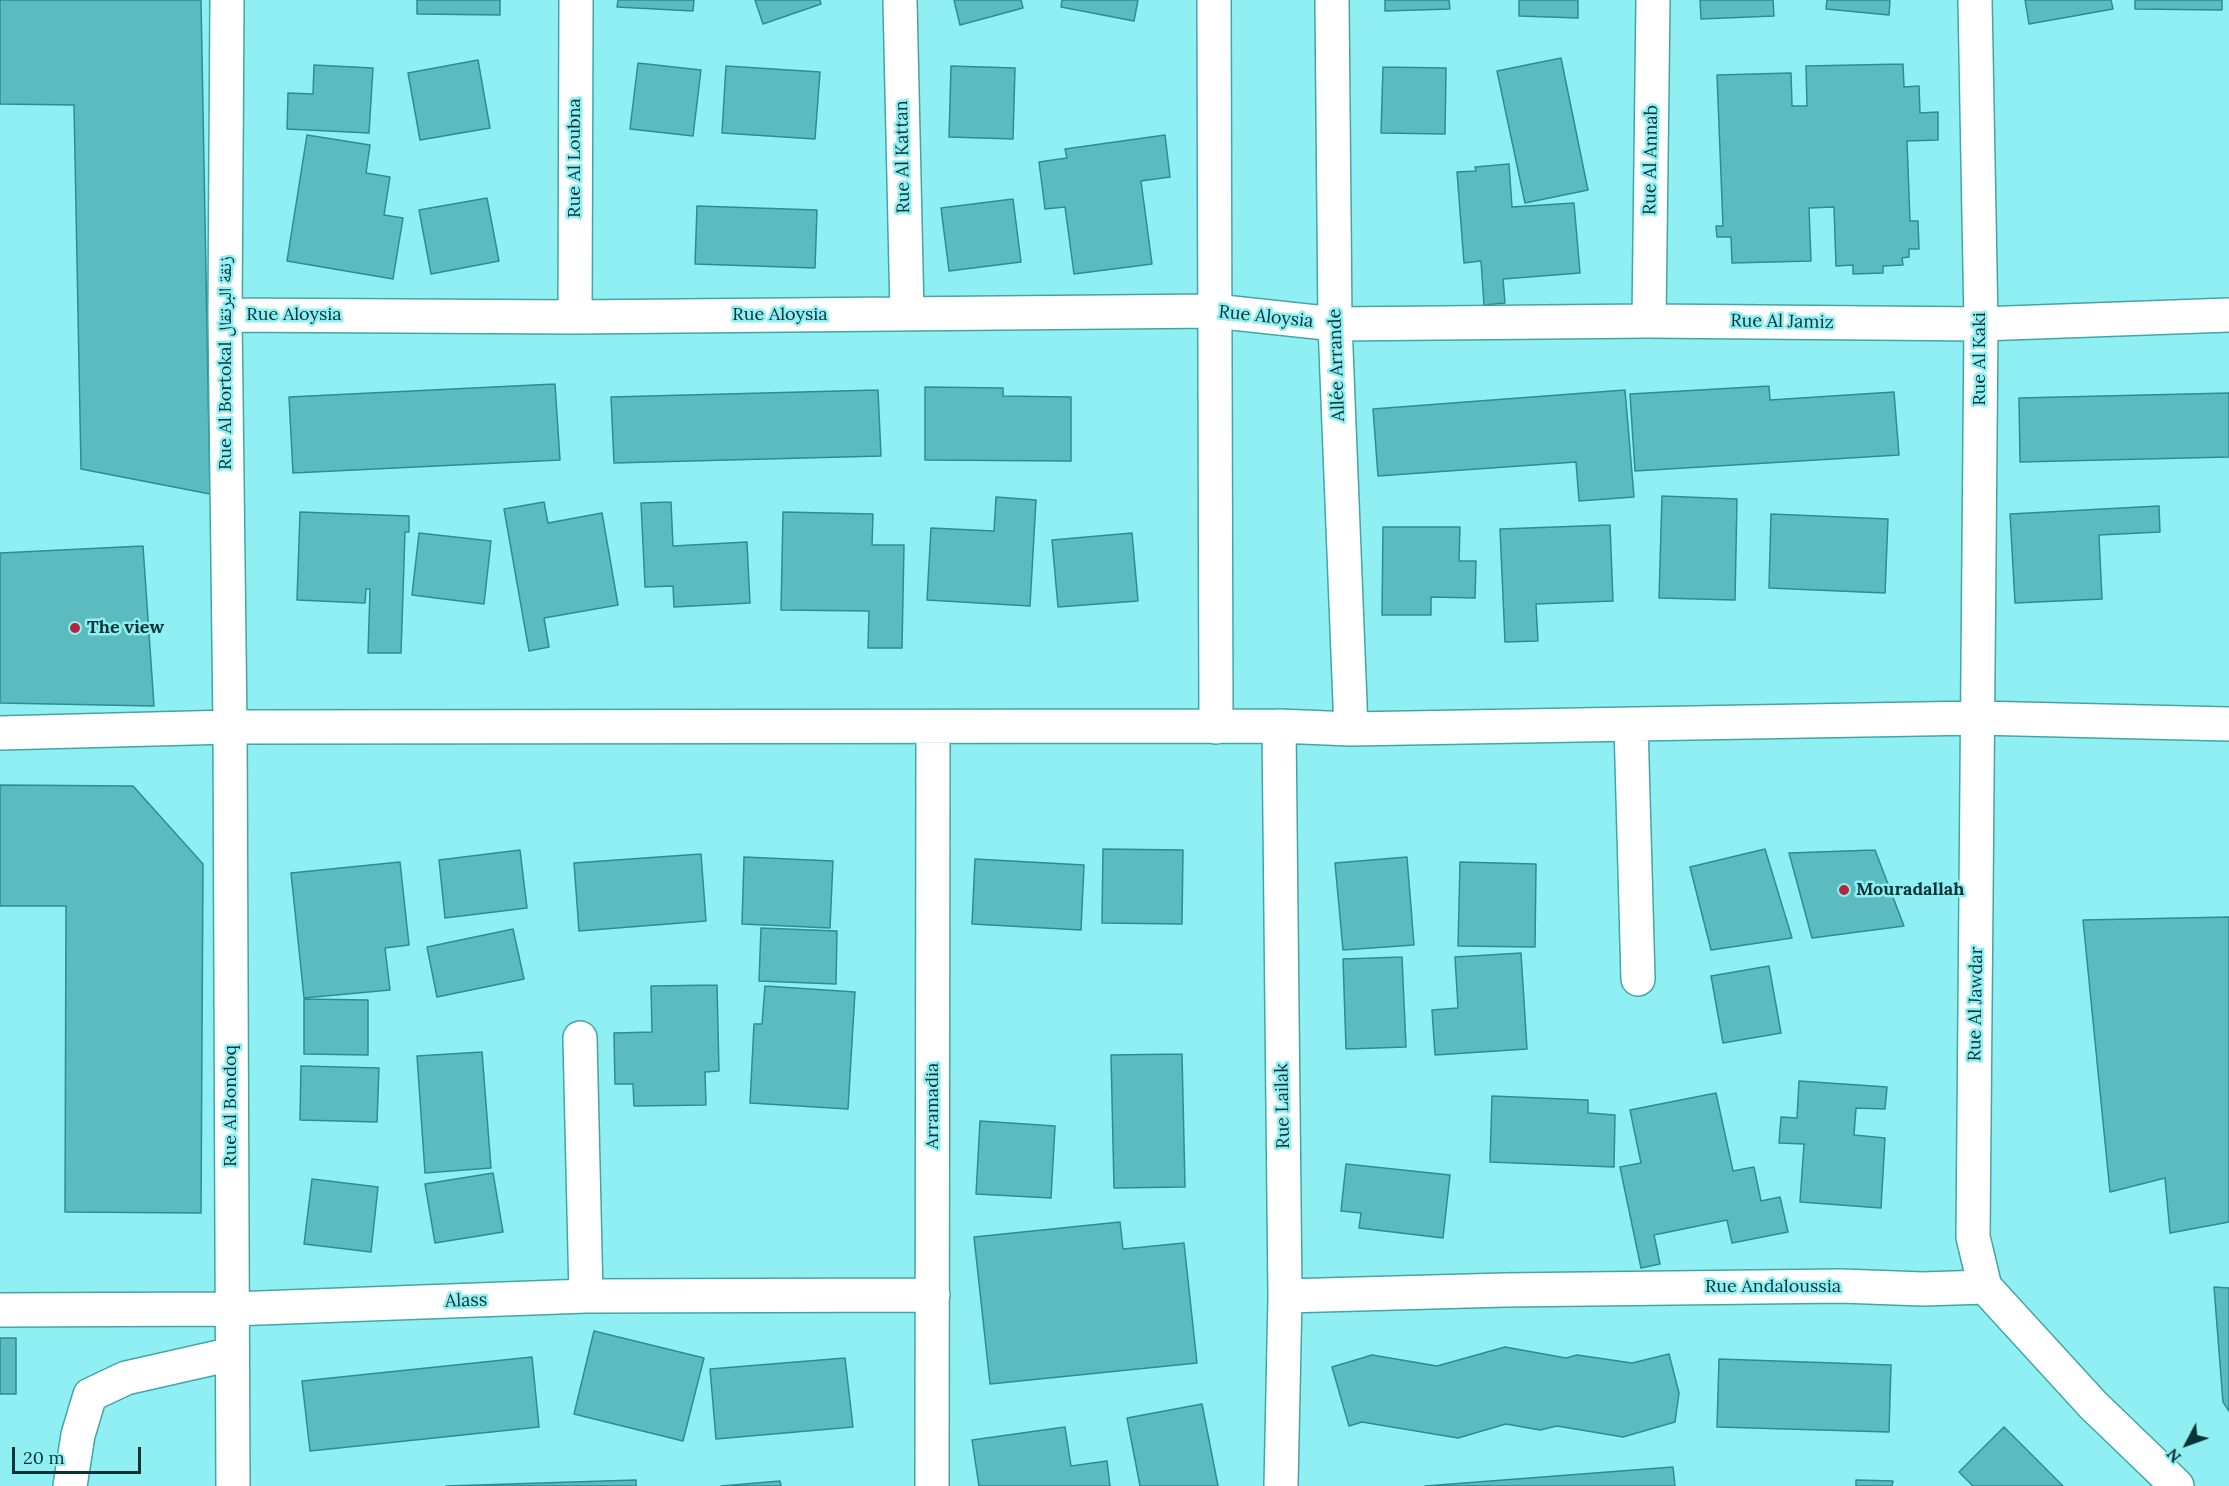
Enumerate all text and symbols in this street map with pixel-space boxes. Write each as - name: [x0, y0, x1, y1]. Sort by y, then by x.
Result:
- street label: Rue Al Loubna: [564, 98, 586, 218]
- street label: Rue Al Kattan: [891, 100, 915, 214]
- street label: Rue Al Annab: [1639, 105, 1663, 215]
- street label: Rue Al Bortokal زنقة البرتقال: [215, 256, 237, 470]
- street label: Rue Aloysia: [1217, 301, 1315, 333]
- street label: Rue Aloysia: [246, 304, 342, 326]
- street label: Rue Aloysia: [732, 304, 828, 326]
- street label: Allée Arrande: [1324, 308, 1350, 422]
- street label: Rue Al Jamiz: [1730, 310, 1834, 334]
- street label: Rue Al Kaki: [1969, 312, 1991, 406]
- place label: The view: [87, 617, 164, 639]
- marker: The view: [68, 621, 82, 635]
- place label: Mouradallah: [1856, 879, 1964, 901]
- marker: Mouradallah: [1837, 883, 1851, 897]
- street label: Rue Al Jawdar: [1964, 946, 1988, 1062]
- street label: Rue Al Bondoq: [220, 1045, 242, 1167]
- street label: Arramadia: [922, 1063, 944, 1149]
- street label: Rue Lailak: [1271, 1063, 1295, 1149]
- street label: Rue Andaloussia: [1705, 1276, 1841, 1298]
- street label: Alass: [445, 1289, 487, 1313]
- north arrow: [2157, 1414, 2217, 1474]
- scale bar: [15, 1435, 144, 1473]
- text: N: [2162, 1445, 2185, 1467]
- text: 20 m: [23, 1446, 65, 1469]

